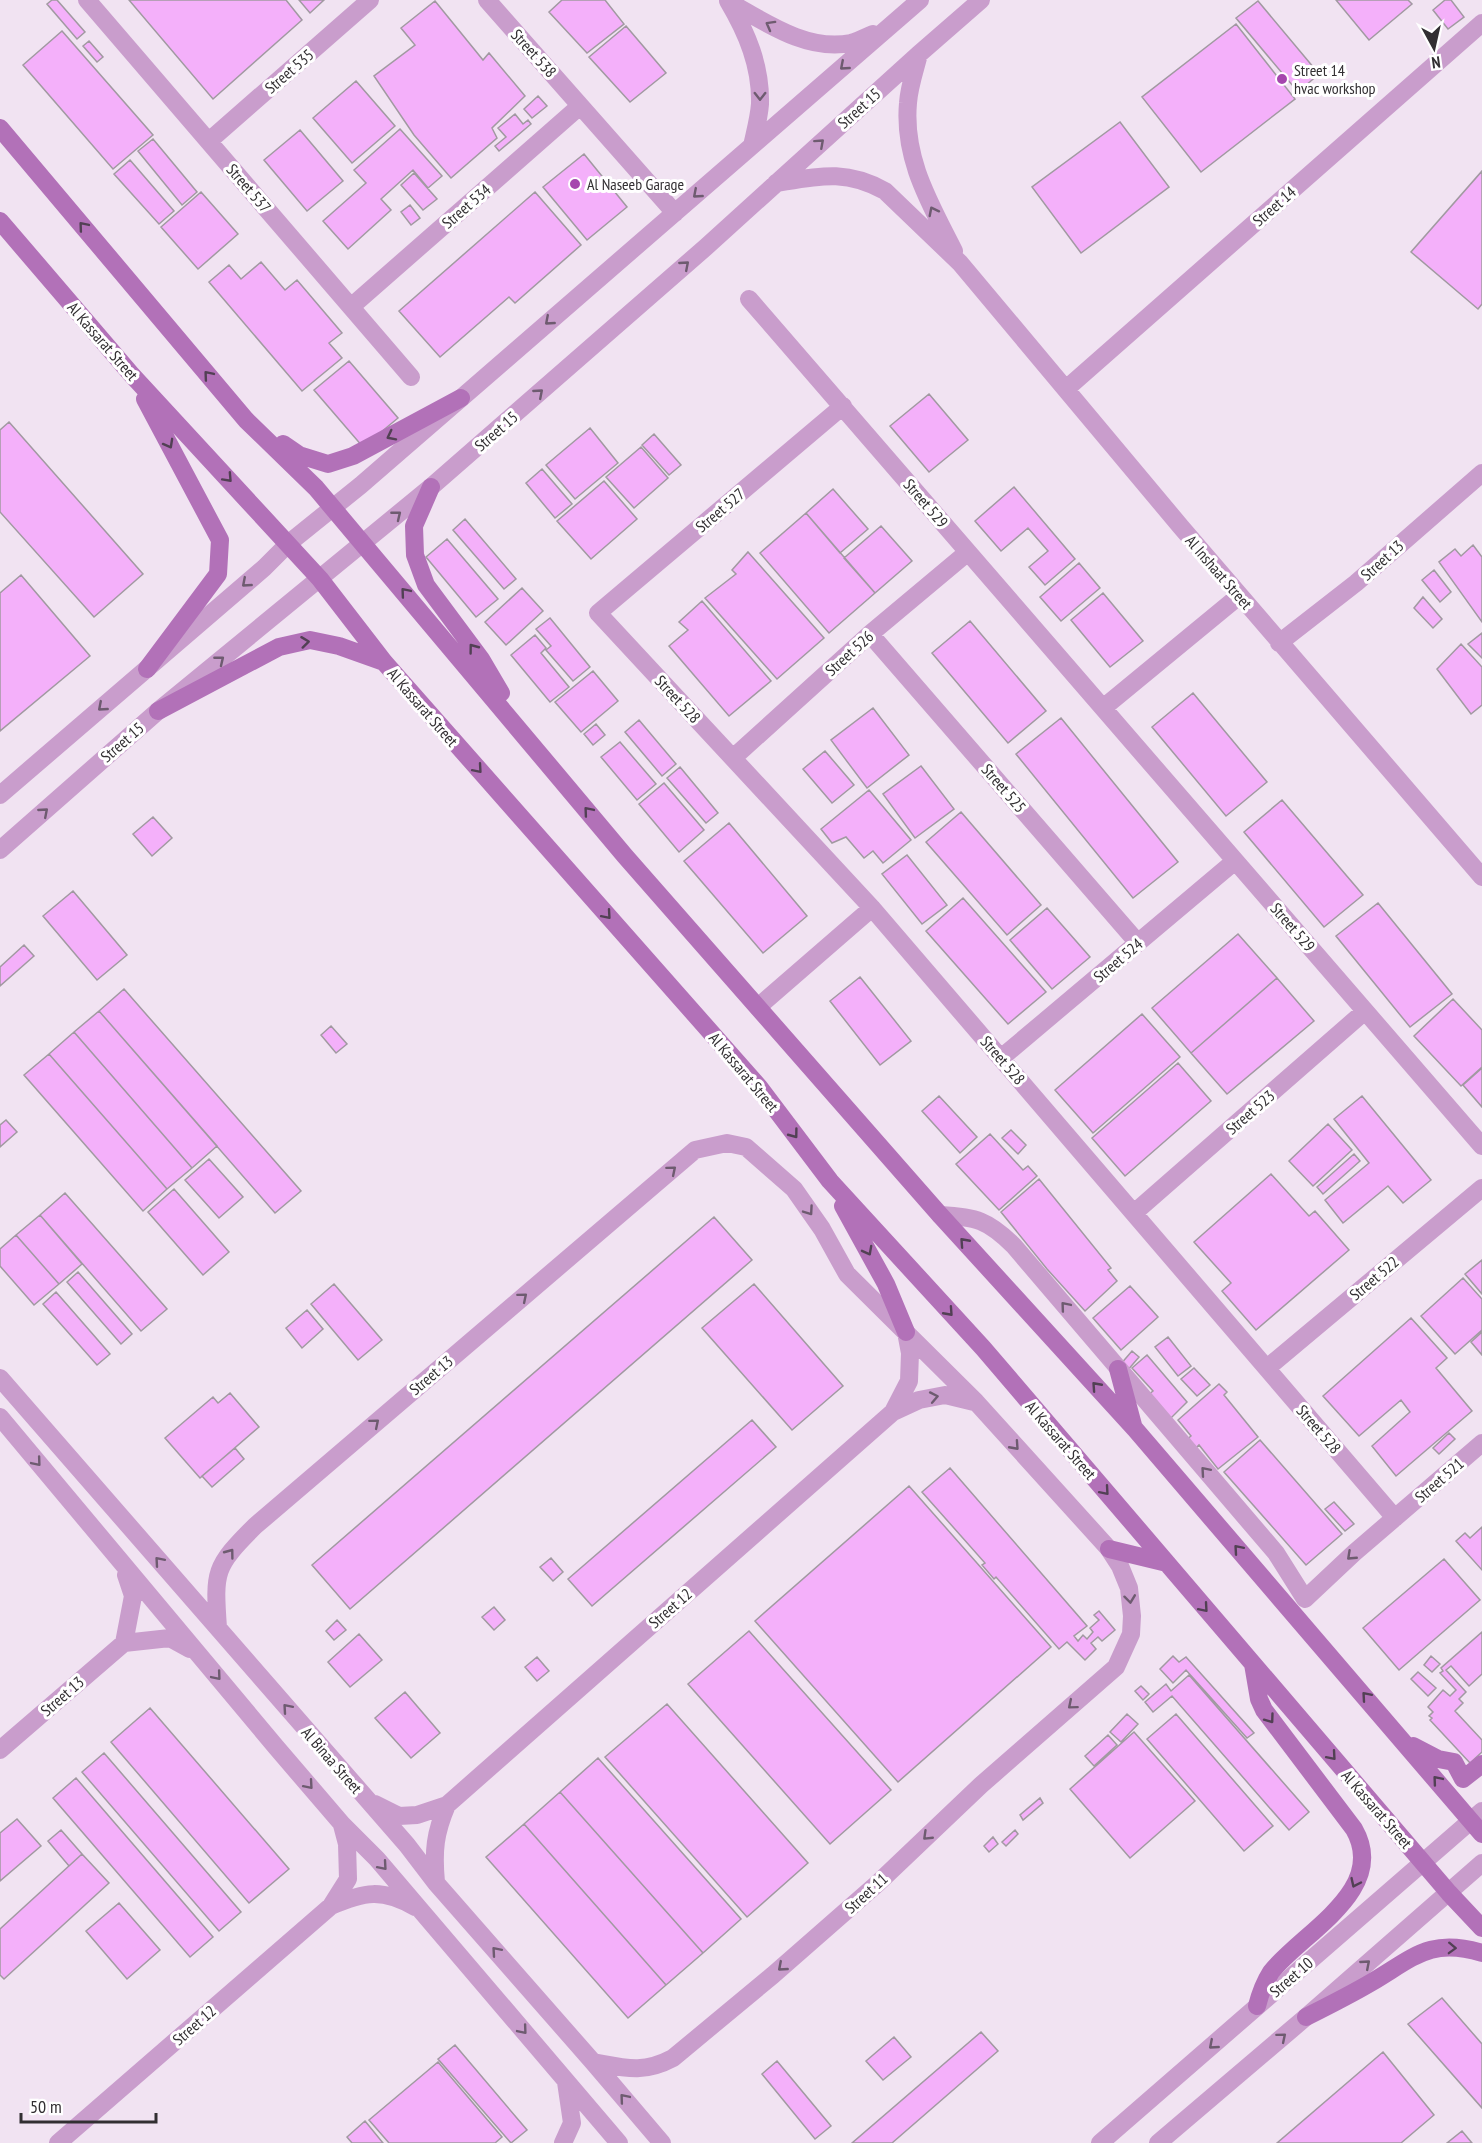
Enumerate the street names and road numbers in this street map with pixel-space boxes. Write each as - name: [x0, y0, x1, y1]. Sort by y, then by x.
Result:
- street label: Street 538: [507, 25, 561, 81]
- street label: Street 535: [261, 44, 317, 98]
- street label: Street 15: [833, 84, 885, 132]
- street label: Street 537: [222, 160, 276, 216]
- street label: Street 534: [438, 179, 494, 233]
- street label: Street 14: [1248, 182, 1300, 230]
- street label: Al Kassarat Street: [63, 298, 143, 385]
- street label: Street 15: [470, 407, 522, 455]
- street label: Street 529: [899, 475, 953, 531]
- street label: Street 527: [691, 484, 749, 536]
- street label: Al Inshaat Street: [1181, 531, 1257, 614]
- street label: Street 13: [1356, 536, 1408, 584]
- street label: Street 526: [821, 626, 877, 680]
- street label: Al Kassarat Street: [383, 664, 463, 751]
- street label: Street 528: [651, 671, 705, 727]
- street label: Street 15: [96, 718, 148, 766]
- street label: Street 525: [977, 760, 1031, 816]
- street label: Street 529: [1266, 899, 1320, 955]
- street label: Street 524: [1089, 934, 1147, 986]
- street label: Al Kassarat Street: [705, 1028, 783, 1116]
- street label: Street 528: [976, 1032, 1030, 1088]
- street label: Street 523: [1222, 1085, 1278, 1139]
- street label: Street 522: [1345, 1252, 1403, 1304]
- street label: Street 13: [405, 1351, 457, 1399]
- street label: Al Kassarat Street: [1021, 1397, 1101, 1484]
- street label: Street 528: [1292, 1401, 1346, 1457]
- street label: Street 521: [1411, 1453, 1467, 1507]
- street label: Street 12: [644, 1584, 696, 1632]
- street label: Street 13: [36, 1672, 88, 1720]
- street label: Al Binaa Street: [298, 1722, 367, 1798]
- street label: Al Kassarat Street: [1337, 1766, 1417, 1853]
- street label: Street 11: [840, 1869, 892, 1917]
- street label: Street 10: [1265, 1953, 1317, 2001]
- street label: Street 12: [168, 2001, 220, 2049]

